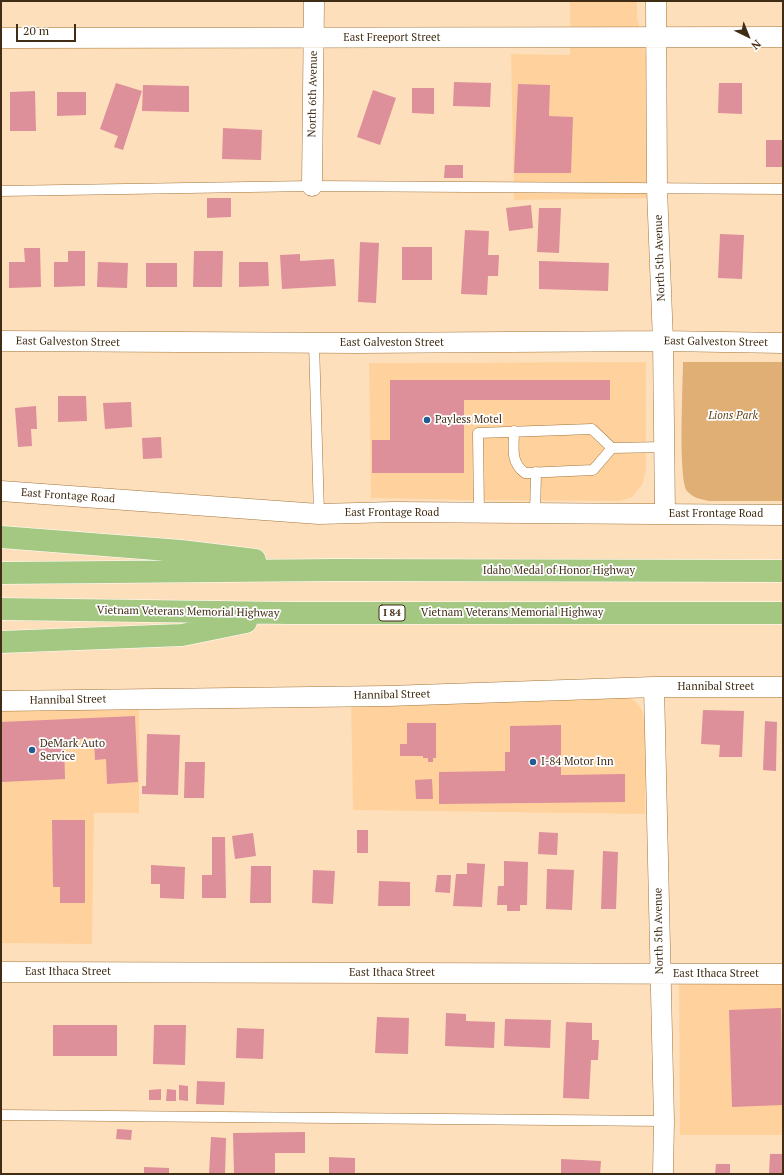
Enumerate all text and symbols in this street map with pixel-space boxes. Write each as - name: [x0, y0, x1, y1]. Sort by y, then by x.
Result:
- scale bar: [18, 16, 78, 42]
- north arrow: [728, 16, 768, 56]
- text: 20 m: [23, 23, 49, 38]
- street label: East Freeport Street: [343, 31, 441, 45]
- text: N: [748, 37, 764, 53]
- street label: North 6th Avenue: [306, 51, 320, 137]
- street label: North 5th Avenue: [652, 214, 668, 302]
- street label: East Galveston Street: [16, 334, 120, 350]
- street label: East Galveston Street: [664, 334, 768, 350]
- street label: East Galveston Street: [340, 336, 444, 350]
- park label: Lions Park: [708, 409, 758, 423]
- place label: Payless Motel: [435, 413, 502, 427]
- marker: Payless Motel: [422, 415, 432, 425]
- street label: East Frontage Road: [20, 486, 116, 506]
- street label: East Frontage Road: [345, 506, 439, 520]
- street label: East Frontage Road: [669, 507, 763, 521]
- street label: Idaho Medal of Honor Highway: [483, 564, 635, 578]
- street label: Vietnam Veterans Memorial Highway: [97, 604, 279, 620]
- road number: I 84: [379, 605, 405, 621]
- street label: Vietnam Veterans Memorial Highway: [421, 606, 603, 620]
- street label: Hannibal Street: [678, 680, 754, 694]
- street label: Hannibal Street: [353, 688, 431, 702]
- street label: Hannibal Street: [29, 693, 107, 707]
- place label: DeMark Auto Service: [40, 737, 105, 763]
- marker: DeMark Auto Service: [27, 745, 37, 755]
- place label: I-84 Motor Inn: [541, 755, 613, 769]
- marker: I-84 Motor Inn: [528, 757, 538, 767]
- street label: North 5th Avenue: [652, 888, 666, 974]
- street label: East Ithaca Street: [25, 965, 111, 979]
- street label: East Ithaca Street: [349, 966, 435, 980]
- street label: East Ithaca Street: [673, 967, 759, 981]

